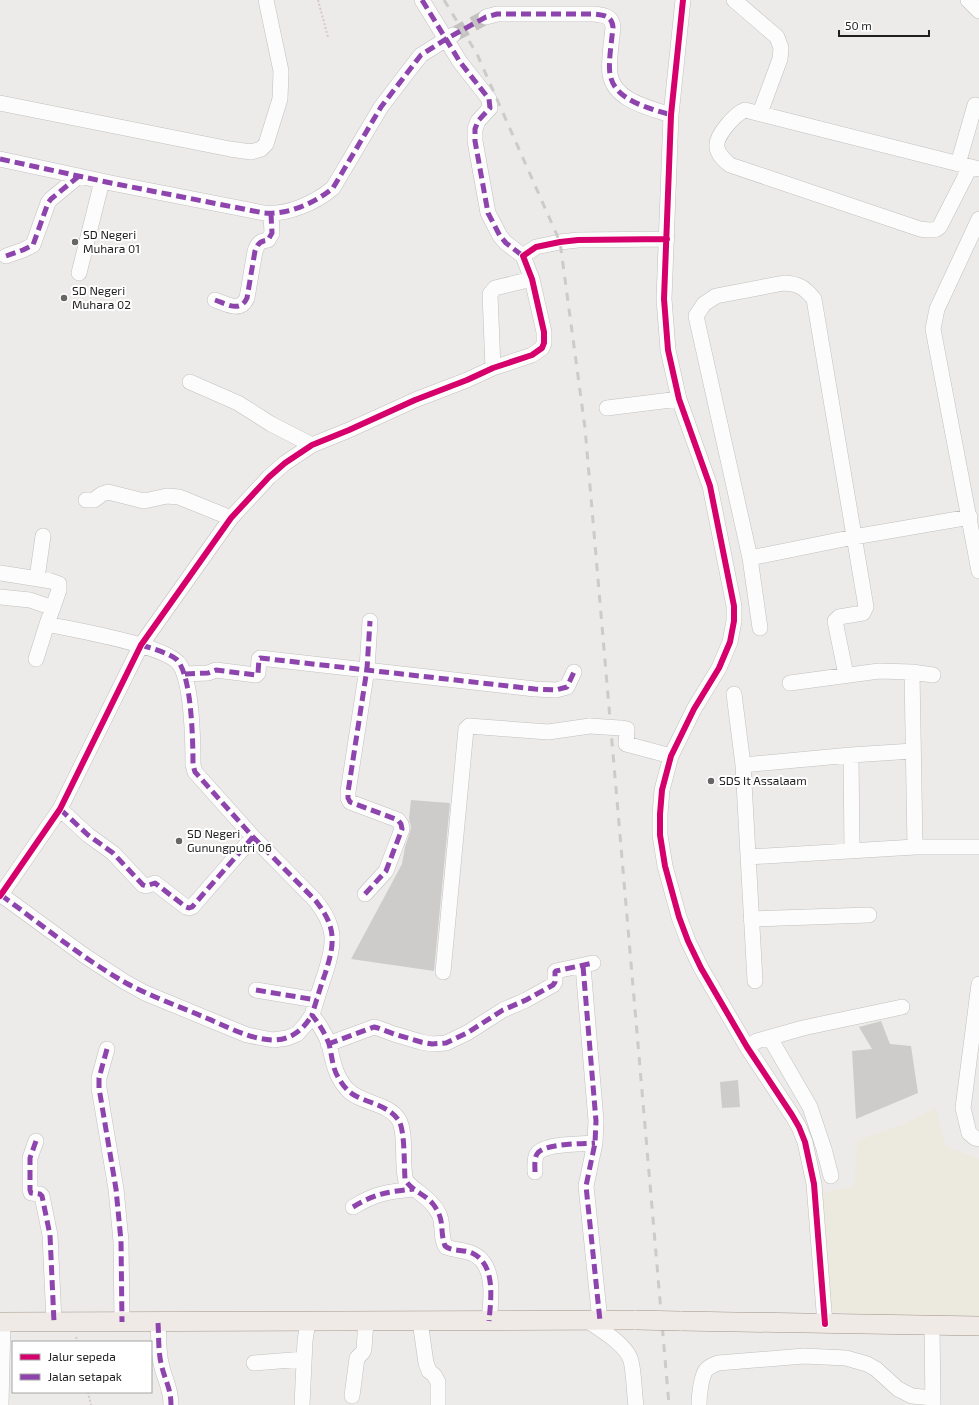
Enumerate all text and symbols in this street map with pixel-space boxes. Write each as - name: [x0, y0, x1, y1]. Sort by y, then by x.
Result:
- scale bar: [839, 12, 929, 38]
- text: 50 m: [845, 18, 872, 32]
- place label: SD Negeri Muhara 01: [83, 227, 140, 255]
- marker: SD Negeri Muhara 01: [70, 237, 80, 247]
- place label: SD Negeri Muhara 02: [72, 283, 131, 311]
- marker: SD Negeri Muhara 02: [59, 293, 69, 303]
- place label: SDS It Assalaam: [719, 773, 807, 787]
- marker: SDS It Assalaam: [706, 776, 716, 786]
- place label: SD Negeri Gunungputri 06: [187, 826, 272, 854]
- marker: SD Negeri Gunungputri 06: [174, 836, 184, 846]
- legend: [12, 1341, 152, 1393]
- text: Jalur sepeda: [48, 1349, 116, 1363]
- text: Jalan setapak: [48, 1369, 122, 1383]

